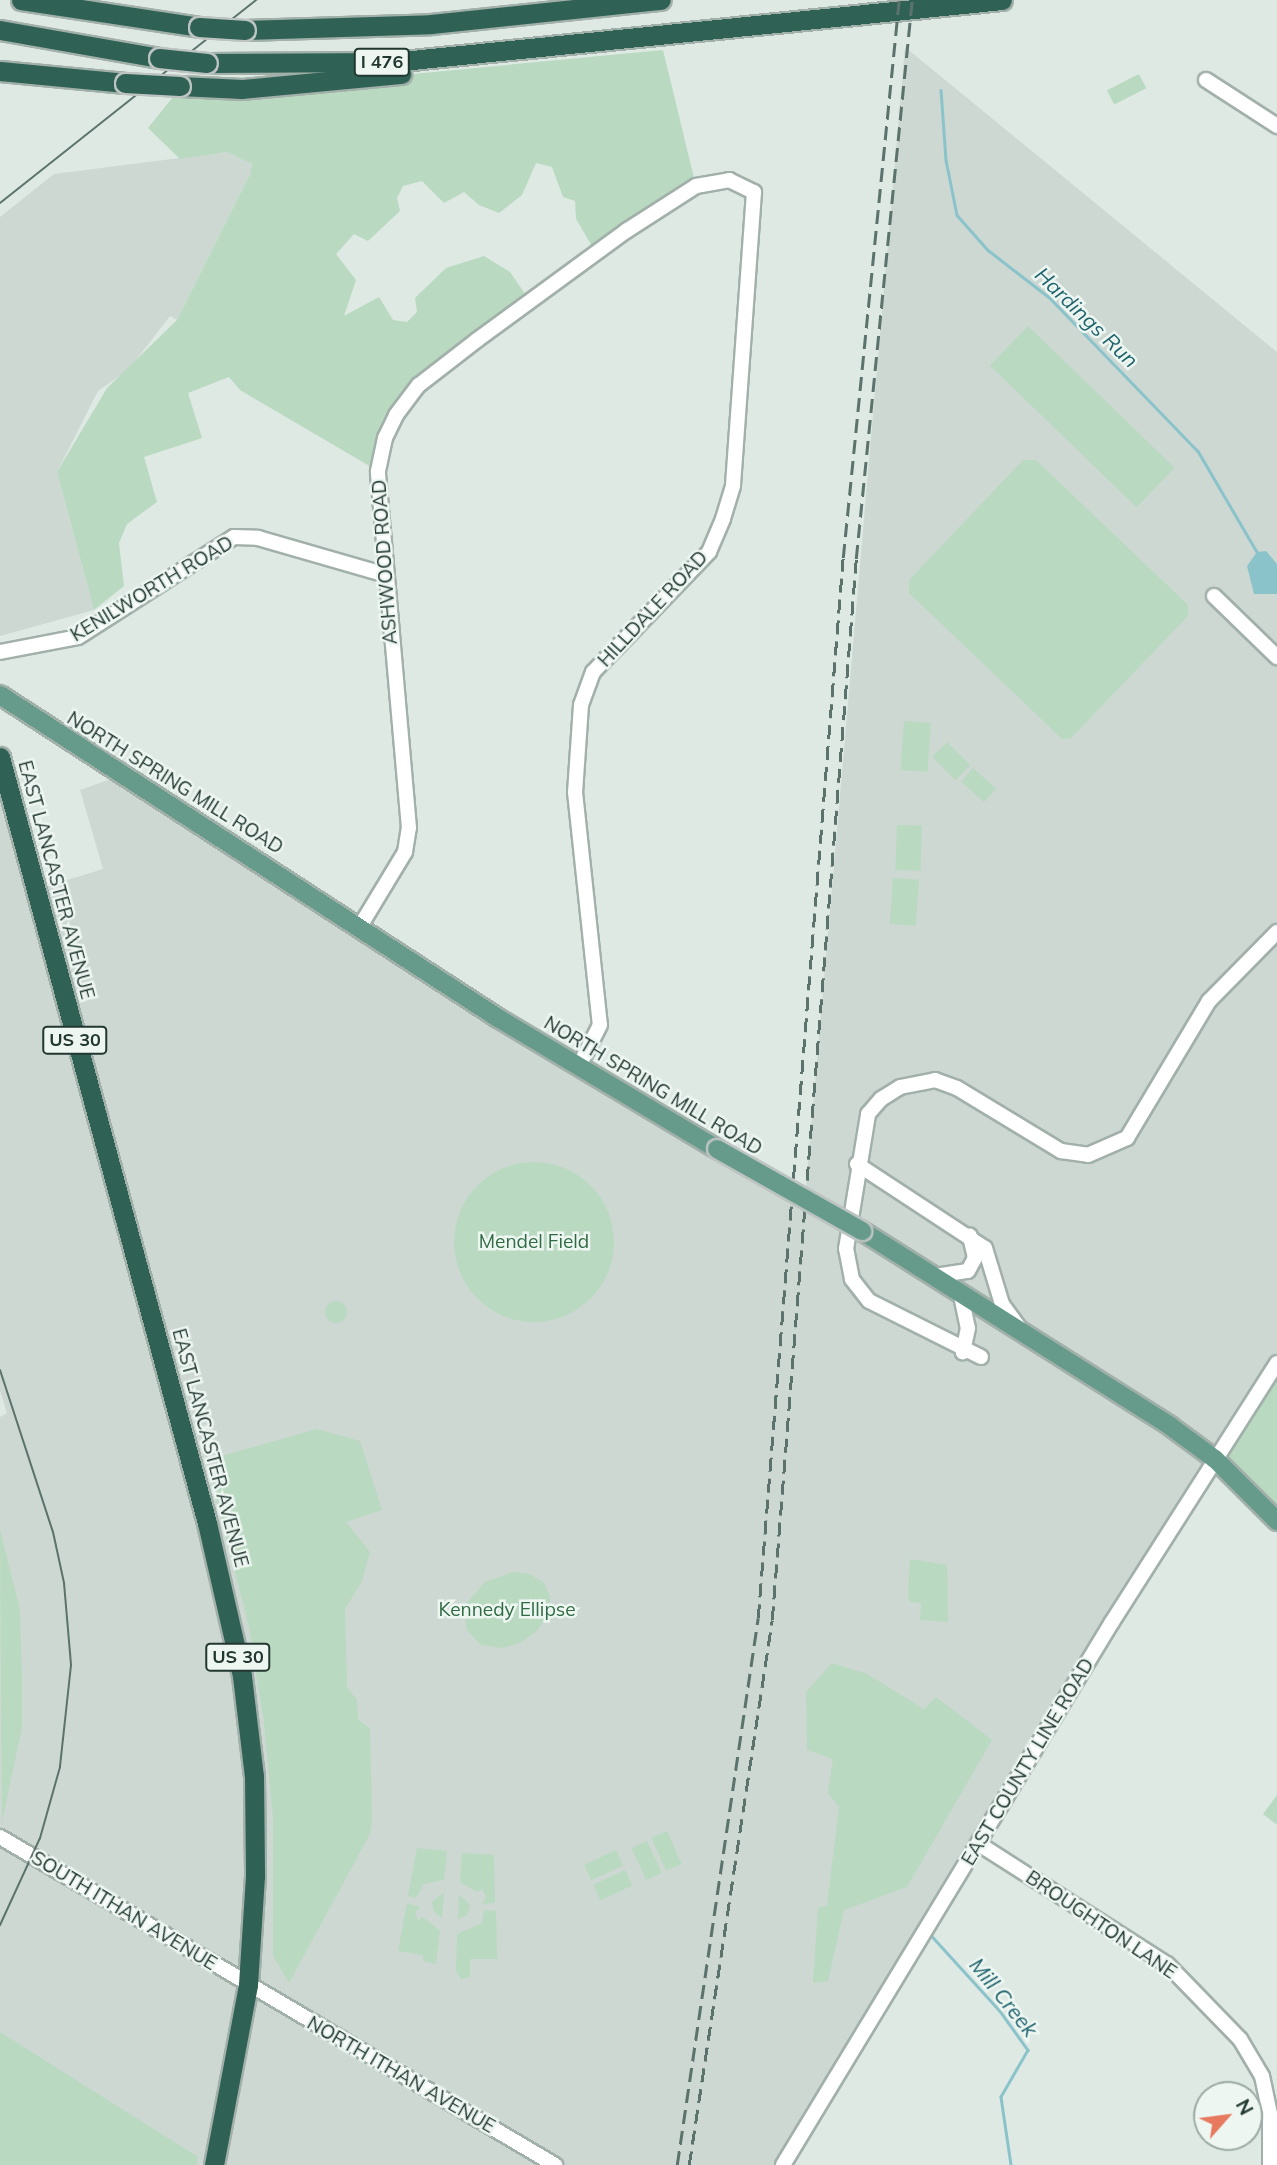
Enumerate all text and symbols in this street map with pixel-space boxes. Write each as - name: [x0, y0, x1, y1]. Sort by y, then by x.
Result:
- road number: I 476: [352, 48, 412, 76]
- water label: Hardings Run: [1030, 262, 1144, 372]
- street label: ASHWOOD ROAD: [368, 479, 402, 645]
- street label: KENILWORTH ROAD: [67, 531, 237, 647]
- street label: HILLDALE ROAD: [593, 546, 713, 672]
- street label: NORTH SPRING MILL ROAD: [63, 707, 287, 859]
- street label: EAST LANCASTER AVENUE: [13, 758, 99, 1002]
- street label: NORTH SPRING MILL ROAD: [540, 1012, 766, 1160]
- road number: US 30: [42, 1026, 108, 1055]
- park label: Mendel Field: [479, 1231, 589, 1253]
- street label: EAST LANCASTER AVENUE: [167, 1326, 253, 1570]
- park label: Kennedy Ellipse: [438, 1599, 576, 1621]
- road number: US 30: [205, 1642, 271, 1672]
- street label: EAST COUNTY LINE ROAD: [957, 1654, 1099, 1870]
- street label: SOUTH ITHAN AVENUE: [27, 1847, 221, 1975]
- street label: BROUGHTON LANE: [1021, 1866, 1181, 1984]
- water label: Mill Creek: [965, 1953, 1043, 2041]
- street label: NORTH ITHAN AVENUE: [303, 2012, 499, 2138]
- north arrow: [1193, 2081, 1263, 2151]
- text: N: [1231, 2095, 1259, 2119]

